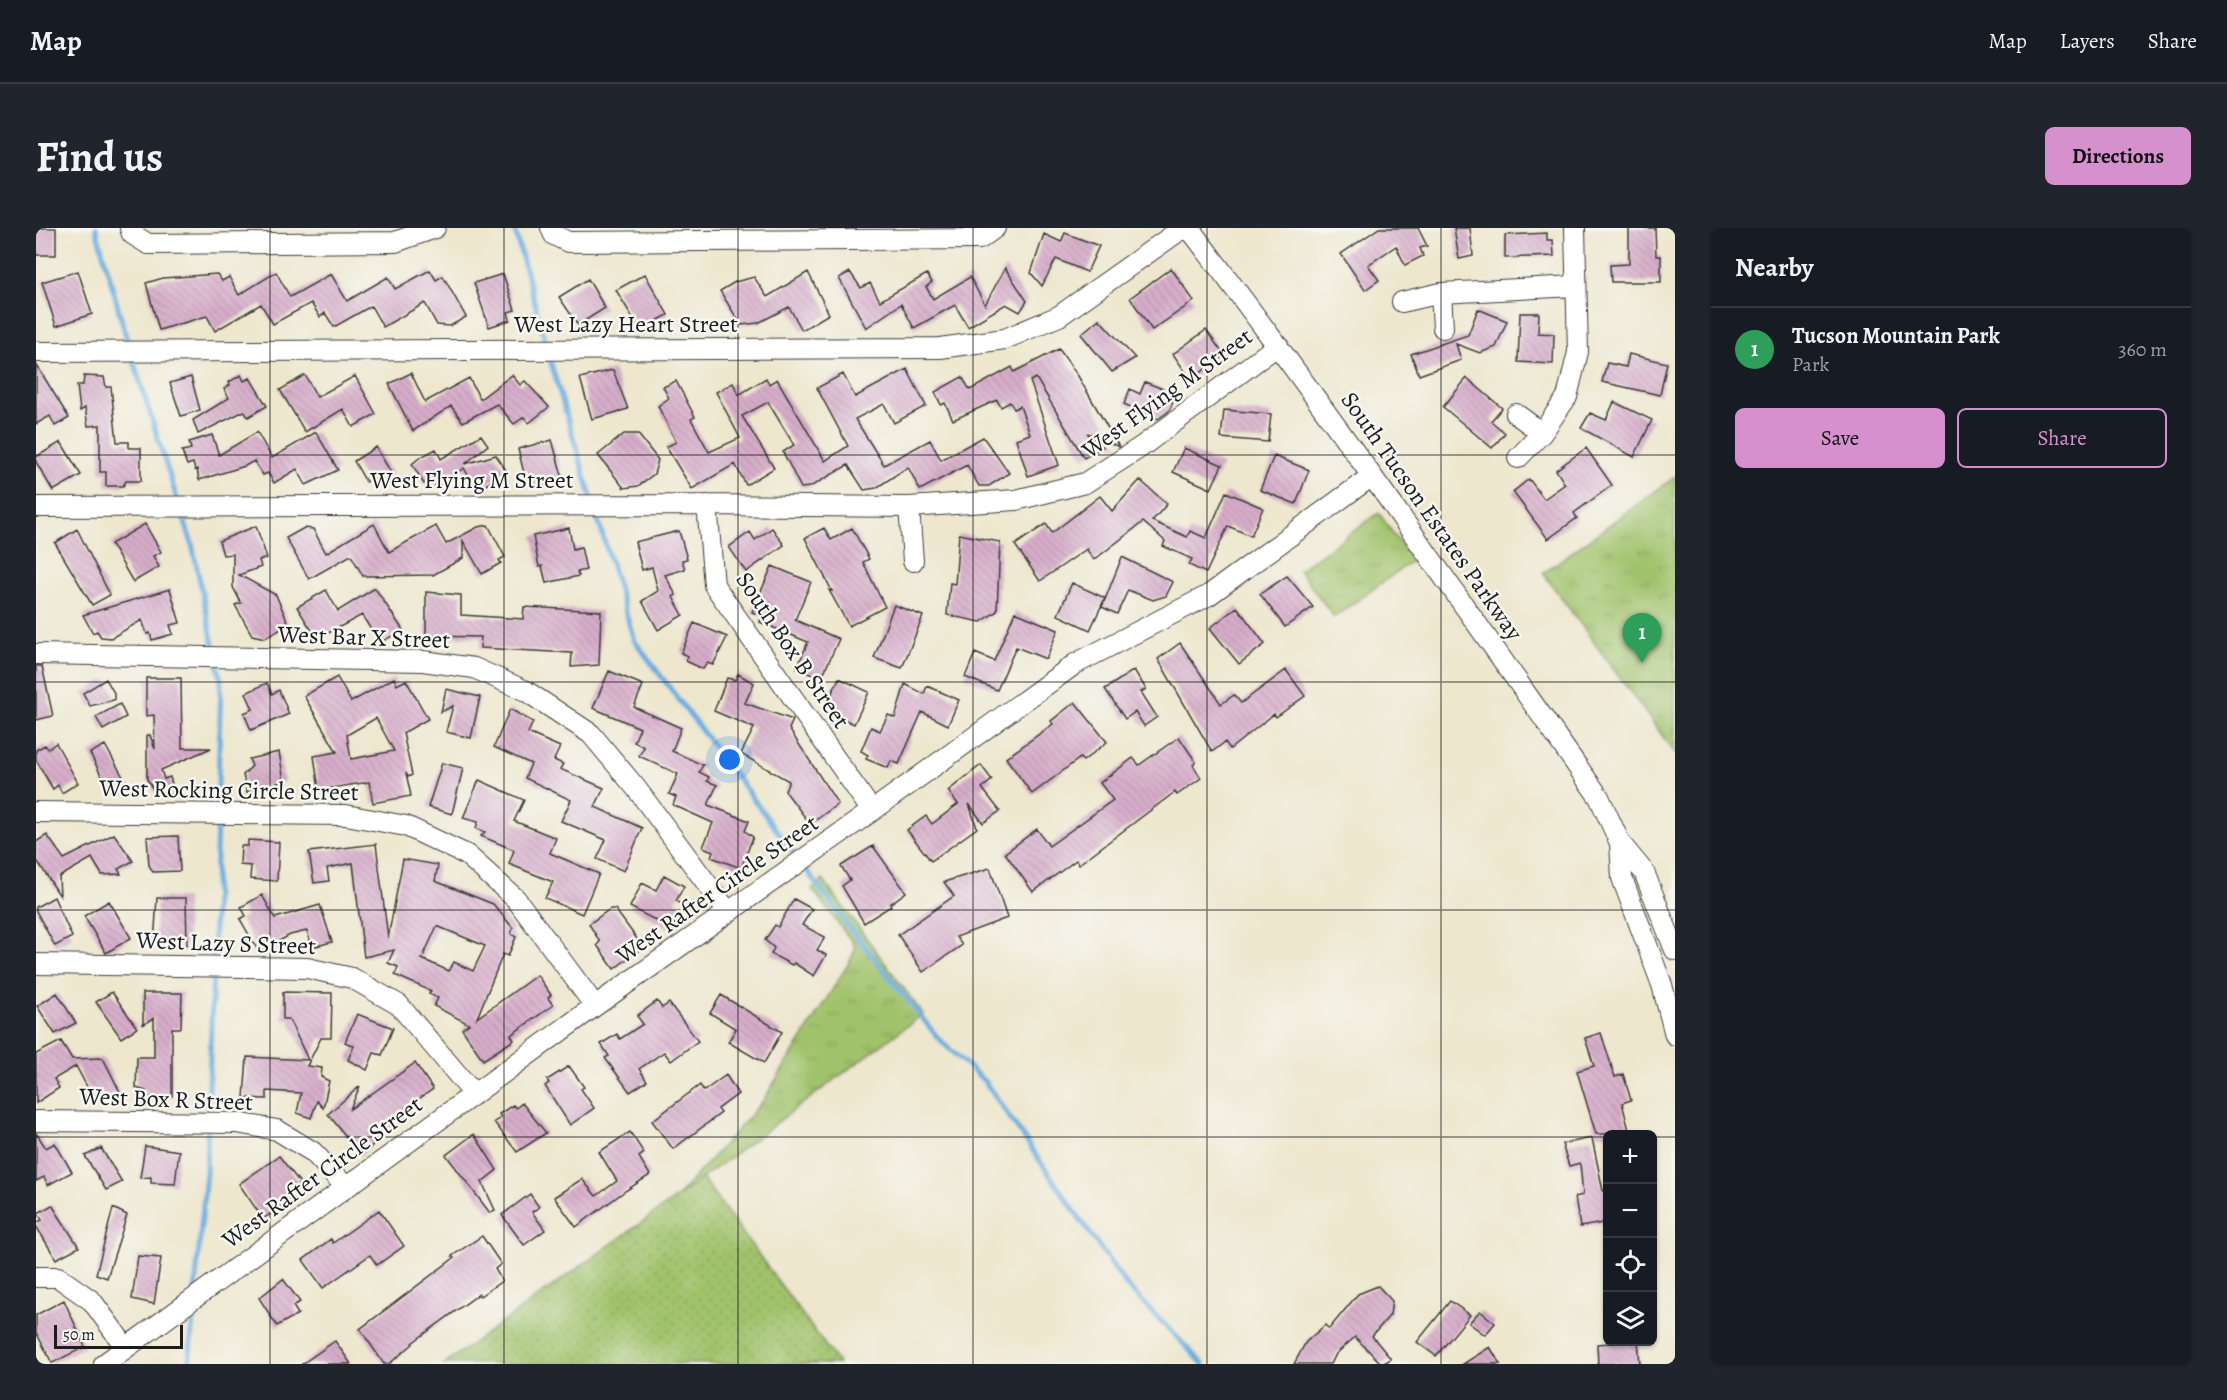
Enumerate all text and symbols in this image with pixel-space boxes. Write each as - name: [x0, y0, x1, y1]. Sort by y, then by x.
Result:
- text: Map: [30, 22, 82, 60]
- text: Map: [1988, 27, 2027, 55]
- text: Layers: [2060, 27, 2115, 55]
- text: Share: [2148, 27, 2197, 55]
- button: Directions: [2045, 127, 2191, 185]
- text: Find us: [36, 128, 163, 185]
- text: Nearby: [1735, 250, 1814, 285]
- street label: West Lazy Heart Street: [513, 308, 738, 340]
- street label: West Flying M Street: [1075, 320, 1259, 466]
- text: Tucson Mountain Park: [1792, 321, 2000, 351]
- text: 1: [1751, 336, 1758, 363]
- text: 360 m: [2118, 336, 2167, 363]
- text: Park: [1792, 351, 1830, 378]
- street label: South Tucson Estates Parkway: [1334, 385, 1530, 647]
- button: Save: [1735, 408, 1945, 468]
- button: Share: [1957, 408, 2167, 468]
- street label: West Flying M Street: [369, 464, 574, 496]
- street label: South Box B Street: [729, 565, 857, 735]
- pin: 1: [1622, 614, 1662, 663]
- street label: West Bar X Street: [276, 618, 451, 656]
- your location: [715, 745, 744, 774]
- street label: West Rocking Circle Street: [98, 772, 359, 808]
- street label: West Rafter Circle Street: [609, 807, 825, 972]
- street label: West Lazy S Street: [135, 924, 317, 962]
- street label: West Box R Street: [78, 1080, 253, 1118]
- street label: West Rafter Circle Street: [215, 1088, 429, 1256]
- map controls: [1603, 1130, 1657, 1346]
- button: +: [1603, 1130, 1657, 1184]
- button: −: [1603, 1184, 1657, 1238]
- button: locate: [1603, 1238, 1657, 1292]
- button: layers: [1603, 1292, 1657, 1346]
- scale bar: [54, 1322, 183, 1350]
- text: 50 m: [63, 1324, 95, 1346]

